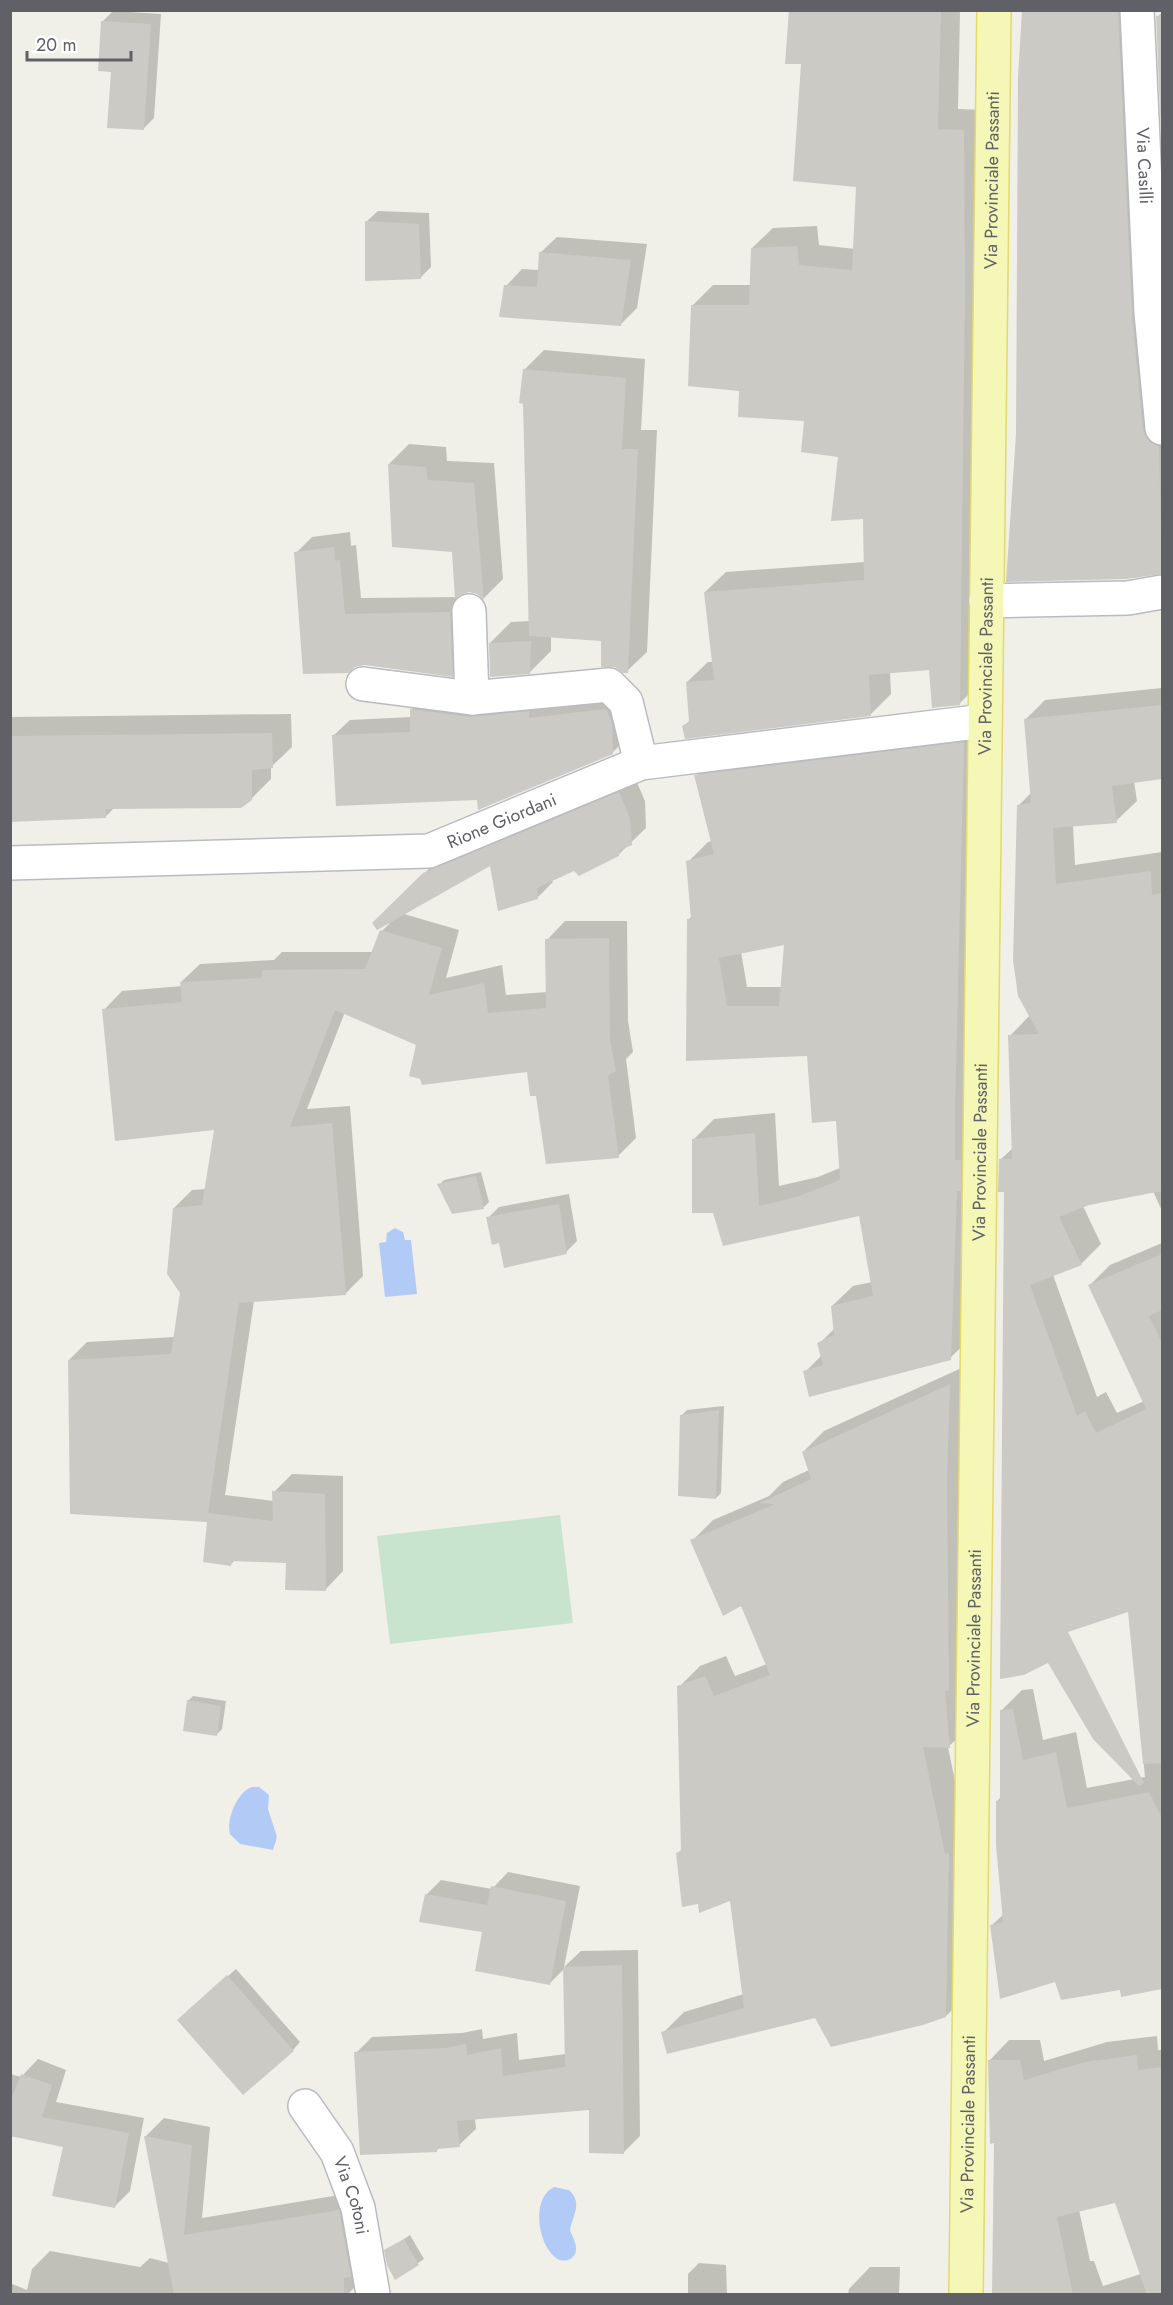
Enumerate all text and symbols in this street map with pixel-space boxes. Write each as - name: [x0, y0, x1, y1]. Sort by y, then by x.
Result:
- scale bar: [27, 24, 130, 62]
- text: 20 m: [36, 32, 76, 58]
- street label: Via Provinciale Passanti: [978, 91, 1006, 269]
- street label: Via Casilli: [1129, 127, 1159, 205]
- street label: Via Provinciale Passanti: [972, 577, 1000, 755]
- street label: Rione Giordani: [443, 786, 561, 855]
- street label: Via Provinciale Passanti: [966, 1063, 994, 1241]
- street label: Via Provinciale Passanti: [960, 1549, 988, 1727]
- street label: Via Provinciale Passanti: [954, 2035, 982, 2213]
- street label: Via Cotoni: [327, 2152, 375, 2237]

